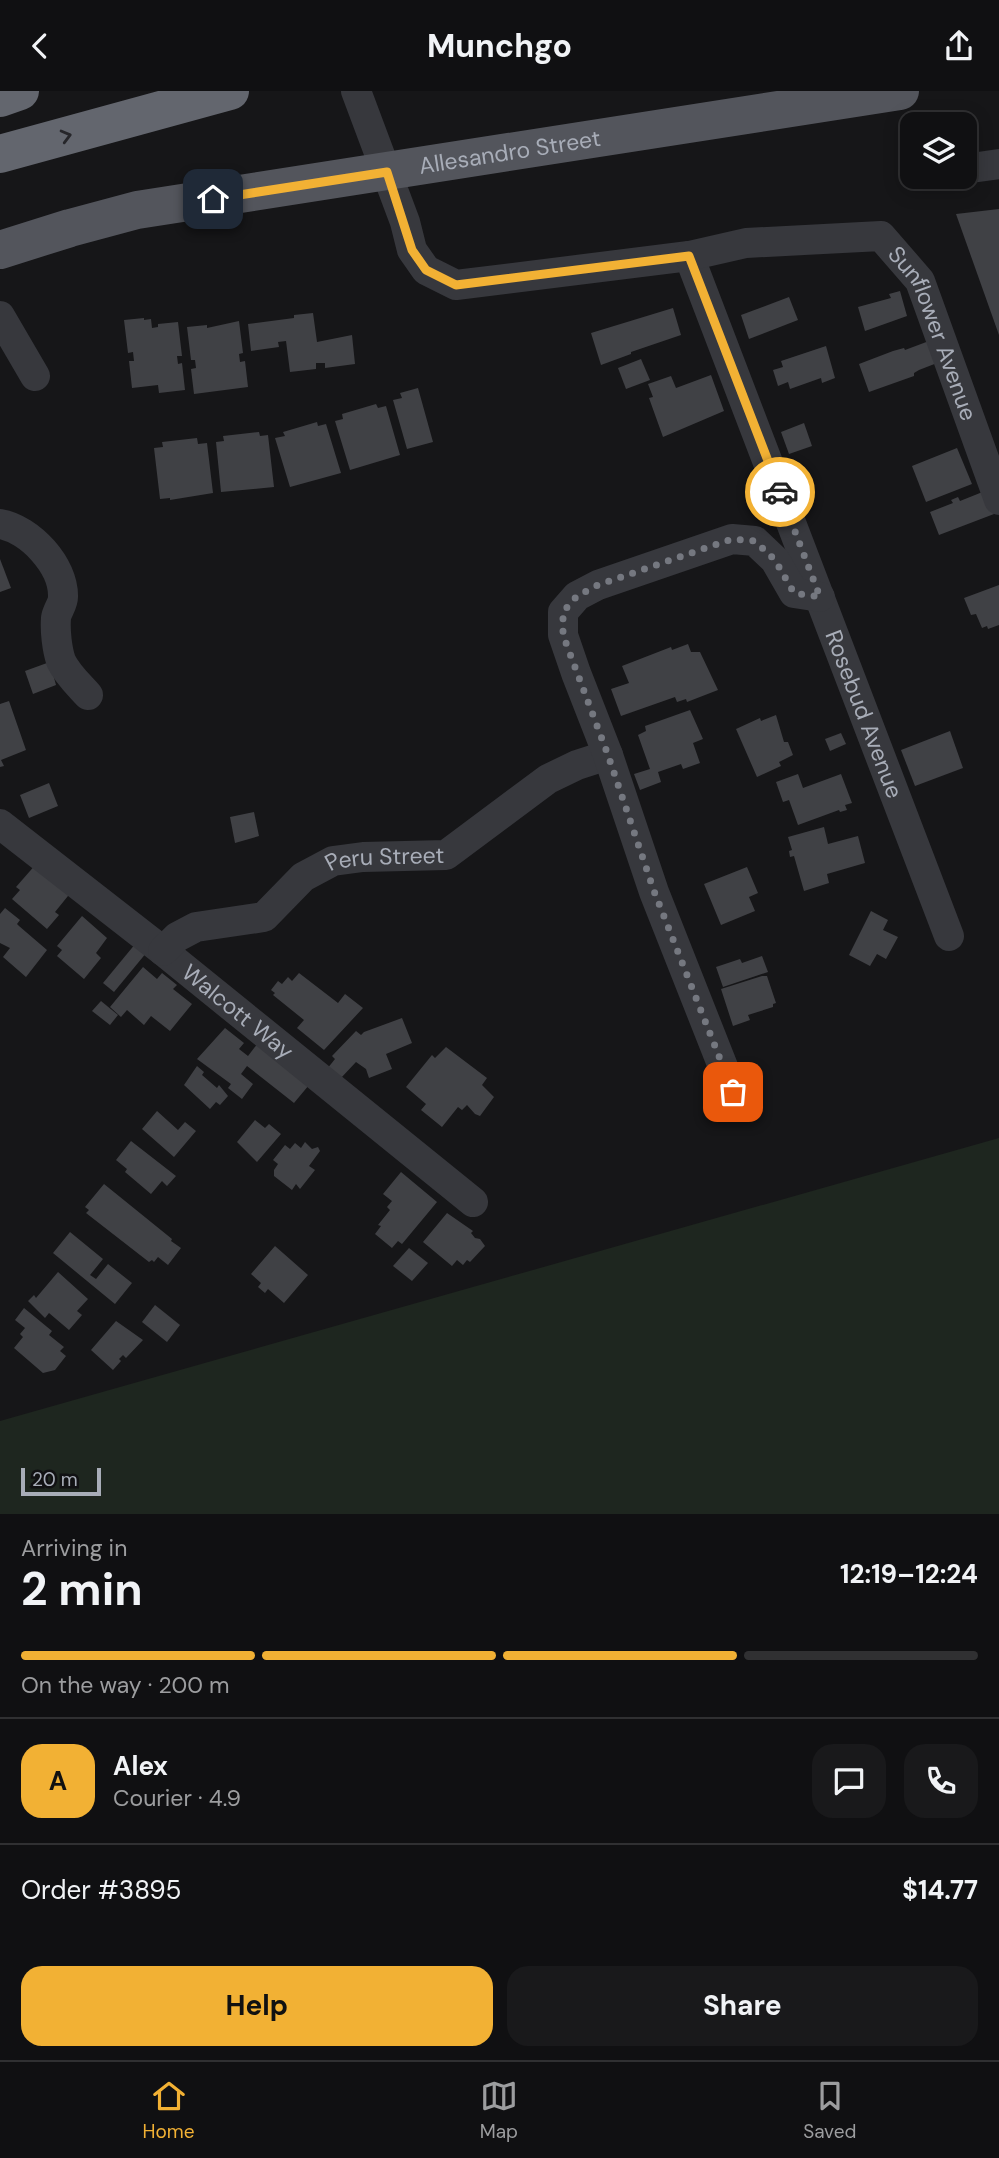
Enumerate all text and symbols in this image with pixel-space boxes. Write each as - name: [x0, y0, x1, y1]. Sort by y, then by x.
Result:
- text: Munchgo: [427, 25, 572, 67]
- icon: back: [21, 27, 59, 65]
- icon: share: [940, 27, 978, 65]
- map controls: [900, 112, 977, 189]
- button: layers: [900, 112, 977, 189]
- street label: Allesandro Street: [417, 123, 603, 181]
- one-way arrow: [60, 130, 72, 144]
- pin: [183, 169, 243, 229]
- icon: home: [194, 180, 232, 218]
- street label: Sunflower Avenue: [881, 240, 984, 425]
- courier: [745, 457, 815, 527]
- icon: car: [761, 473, 799, 511]
- street label: Rosebud Avenue: [818, 626, 910, 802]
- street label: Peru Street: [320, 840, 445, 878]
- street label: Walcott Way: [176, 957, 300, 1066]
- pin: [703, 1062, 763, 1122]
- icon: bag: [714, 1073, 752, 1111]
- scale bar: [21, 1465, 102, 1497]
- text: 20 m: [32, 1467, 78, 1492]
- text: Arriving in: [21, 1533, 127, 1563]
- text: 12:19–12:24: [840, 1557, 978, 1591]
- text: 2 min: [21, 1559, 143, 1619]
- text: On the way · 200 m: [21, 1670, 230, 1700]
- button: chat: [812, 1744, 886, 1818]
- button: phone: [904, 1744, 978, 1818]
- text: Alex: [113, 1749, 168, 1783]
- text: A: [49, 1764, 67, 1798]
- text: Courier · 4.9: [113, 1783, 241, 1813]
- text: Order #3895: [21, 1873, 181, 1907]
- text: $14.77: [902, 1873, 978, 1907]
- button: Help: [21, 1966, 493, 2046]
- button: Share: [507, 1966, 978, 2046]
- tab: Home: [143, 2077, 195, 2144]
- tab: Map: [480, 2077, 518, 2144]
- tab: Saved: [803, 2077, 856, 2144]

